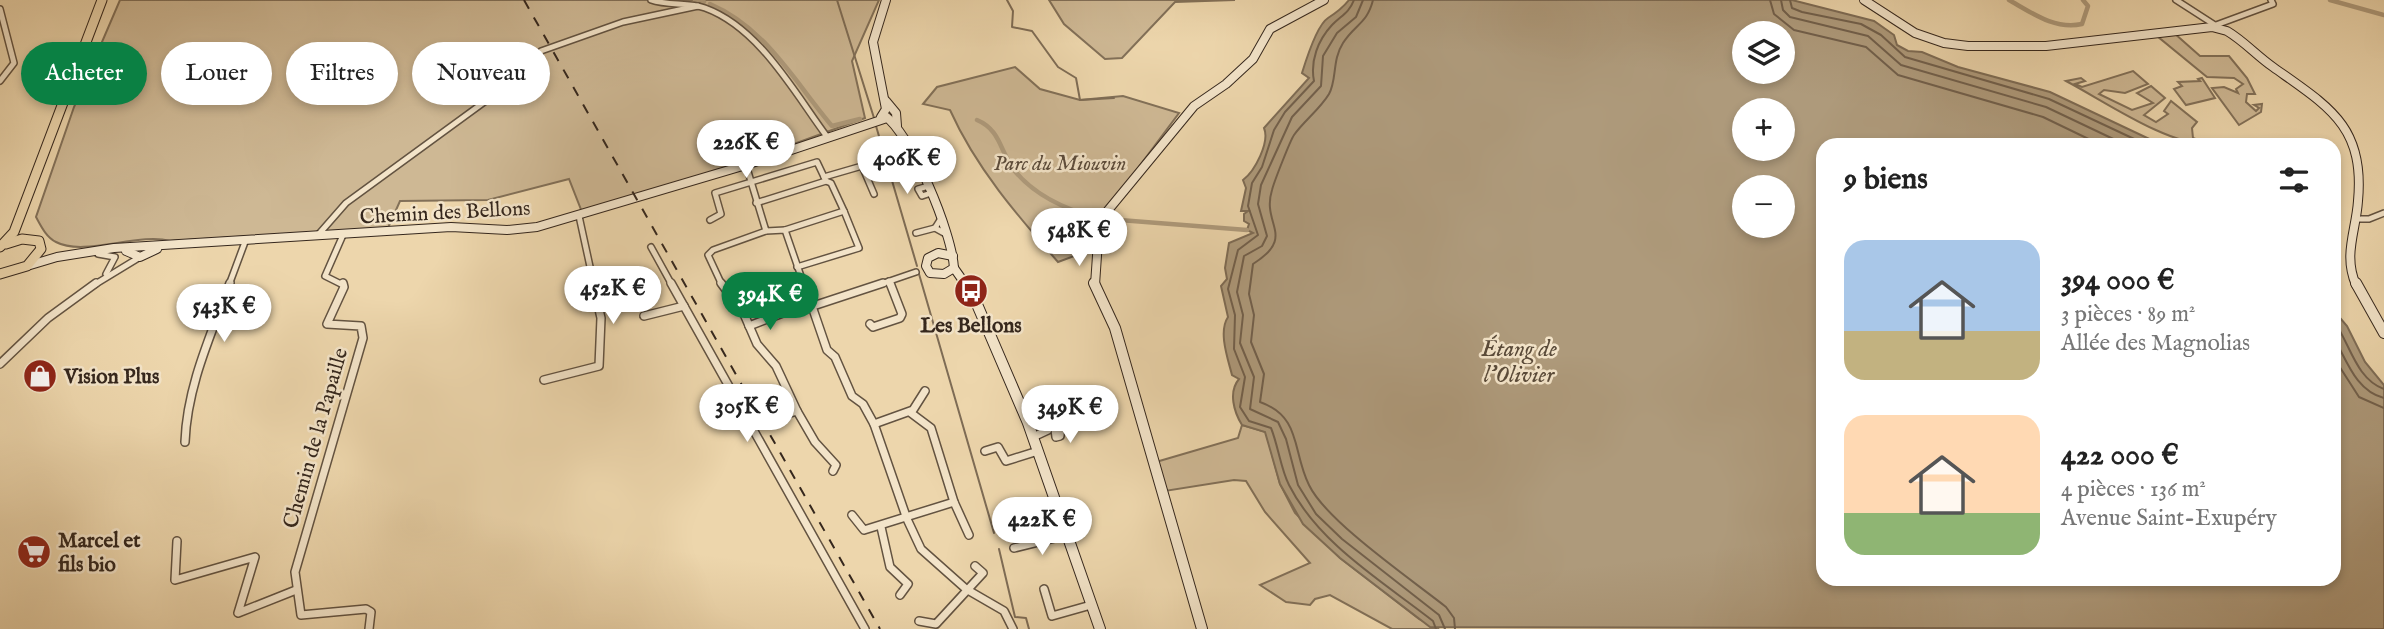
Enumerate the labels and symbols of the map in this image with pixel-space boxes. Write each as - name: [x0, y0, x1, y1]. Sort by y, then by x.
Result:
- pin: 226K €: [689, 120, 803, 180]
- pin: 406K €: [850, 136, 964, 196]
- park label: Parc du Miouvin: [994, 151, 1126, 178]
- street label: Chemin des Bellons: [359, 196, 531, 231]
- pin: 548K €: [1022, 208, 1136, 268]
- pin: 452K €: [556, 266, 670, 326]
- pin: 394K €: [713, 272, 827, 332]
- bus stop icon: Les Bellons: [952, 272, 990, 310]
- pin: 543K €: [167, 284, 281, 344]
- place label: Les Bellons: [920, 313, 1022, 340]
- water label: Étang de l'Olivier: [1480, 334, 1557, 390]
- street label: Chemin de la Papaille: [278, 345, 355, 532]
- shop icon: Vision Plus: [21, 357, 59, 395]
- place label: Vision Plus: [63, 364, 159, 391]
- pin: 305K €: [690, 384, 804, 444]
- pin: 349K €: [1013, 386, 1127, 445]
- pin: 422K €: [985, 498, 1099, 557]
- place label: Marcel et fils bio: [58, 528, 141, 579]
- supermarket icon: Marcel et fils bio: [15, 533, 53, 571]

